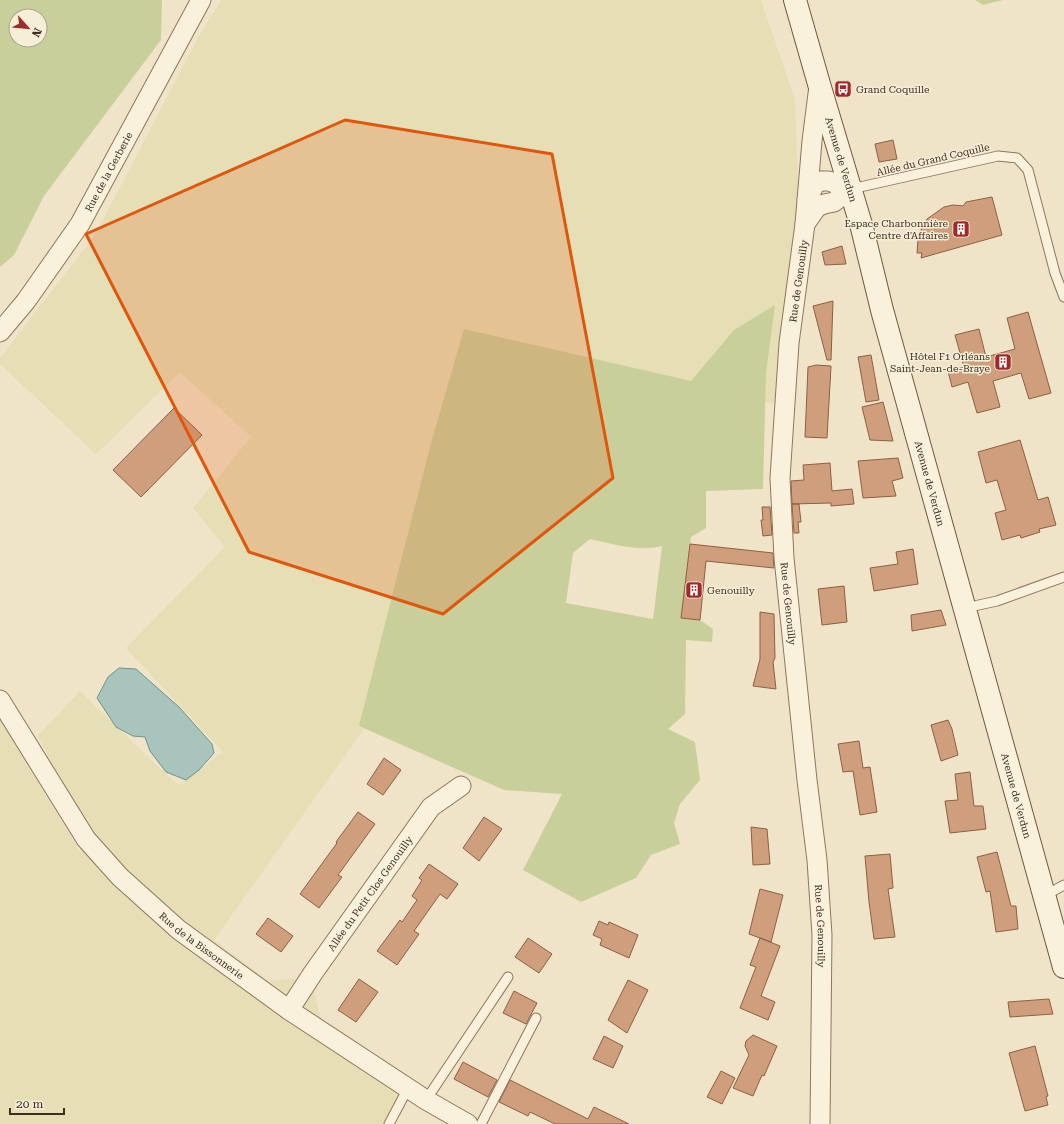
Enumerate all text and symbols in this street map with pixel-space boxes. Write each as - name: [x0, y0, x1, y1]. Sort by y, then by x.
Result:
- north arrow: [8, 8, 48, 48]
- text: N: [29, 26, 44, 40]
- bus stop icon: Grand Coquille: [833, 79, 853, 99]
- place label: Grand Coquille: [856, 84, 930, 95]
- street label: Avenue de Verdun: [823, 116, 859, 204]
- street label: Rue de la Gerberie: [83, 130, 135, 214]
- street label: Allée du Grand Coquille: [876, 141, 991, 178]
- place label: Espace Charbonnière Centre d'Affaires: [845, 218, 948, 241]
- building icon: Espace Charbonnière Centre d'Affaires: [951, 219, 971, 239]
- street label: Rue de Genouilly: [787, 239, 810, 323]
- place label: Hôtel F1 Orléans Saint-Jean-de-Braye: [890, 351, 991, 374]
- building icon: Hôtel F1 Orléans Saint-Jean-de-Braye: [993, 352, 1013, 372]
- street label: Avenue de Verdun: [913, 440, 947, 528]
- street label: Rue de Genouilly: [778, 562, 798, 646]
- building icon: Genouilly: [684, 580, 704, 600]
- place label: Genouilly: [707, 585, 755, 596]
- street label: Avenue de Verdun: [999, 752, 1033, 840]
- street label: Allée du Petit Clos Genouilly: [326, 834, 415, 953]
- street label: Rue de Genouilly: [813, 884, 827, 968]
- street label: Rue de la Bissonnerie: [157, 910, 246, 982]
- scale bar: [10, 1090, 64, 1116]
- text: 20 m: [16, 1097, 43, 1111]

